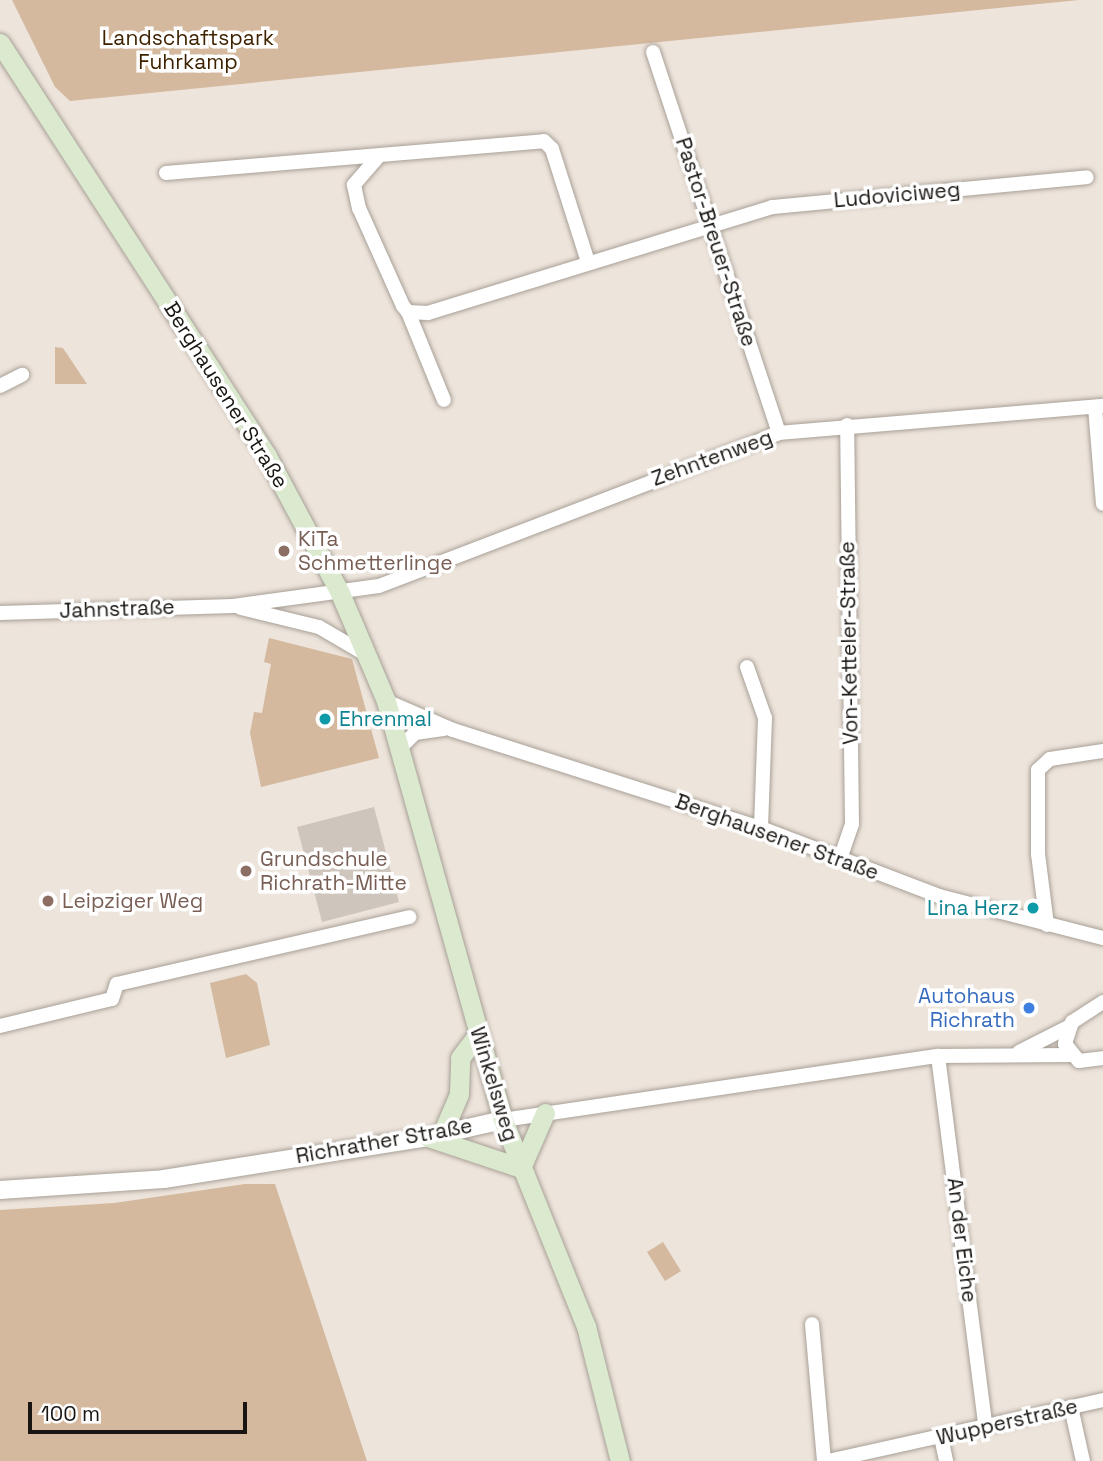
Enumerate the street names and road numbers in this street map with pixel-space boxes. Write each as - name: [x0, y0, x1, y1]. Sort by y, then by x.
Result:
- street label: Pastor-Breuer-Straße: [670, 134, 762, 350]
- street label: Ludoviciweg: [833, 177, 961, 213]
- street label: Berghausener Straße: [158, 297, 294, 493]
- street label: Zehntenweg: [648, 424, 776, 492]
- street label: Von-Ketteler-Straße: [835, 541, 863, 745]
- street label: Jahnstraße: [59, 594, 175, 624]
- street label: Berghausener Straße: [672, 788, 882, 886]
- street label: Winkelsweg: [465, 1024, 523, 1144]
- street label: Richrather Straße: [294, 1113, 474, 1169]
- street label: An der Eiche: [942, 1176, 982, 1304]
- street label: Wupperstraße: [934, 1394, 1080, 1450]

